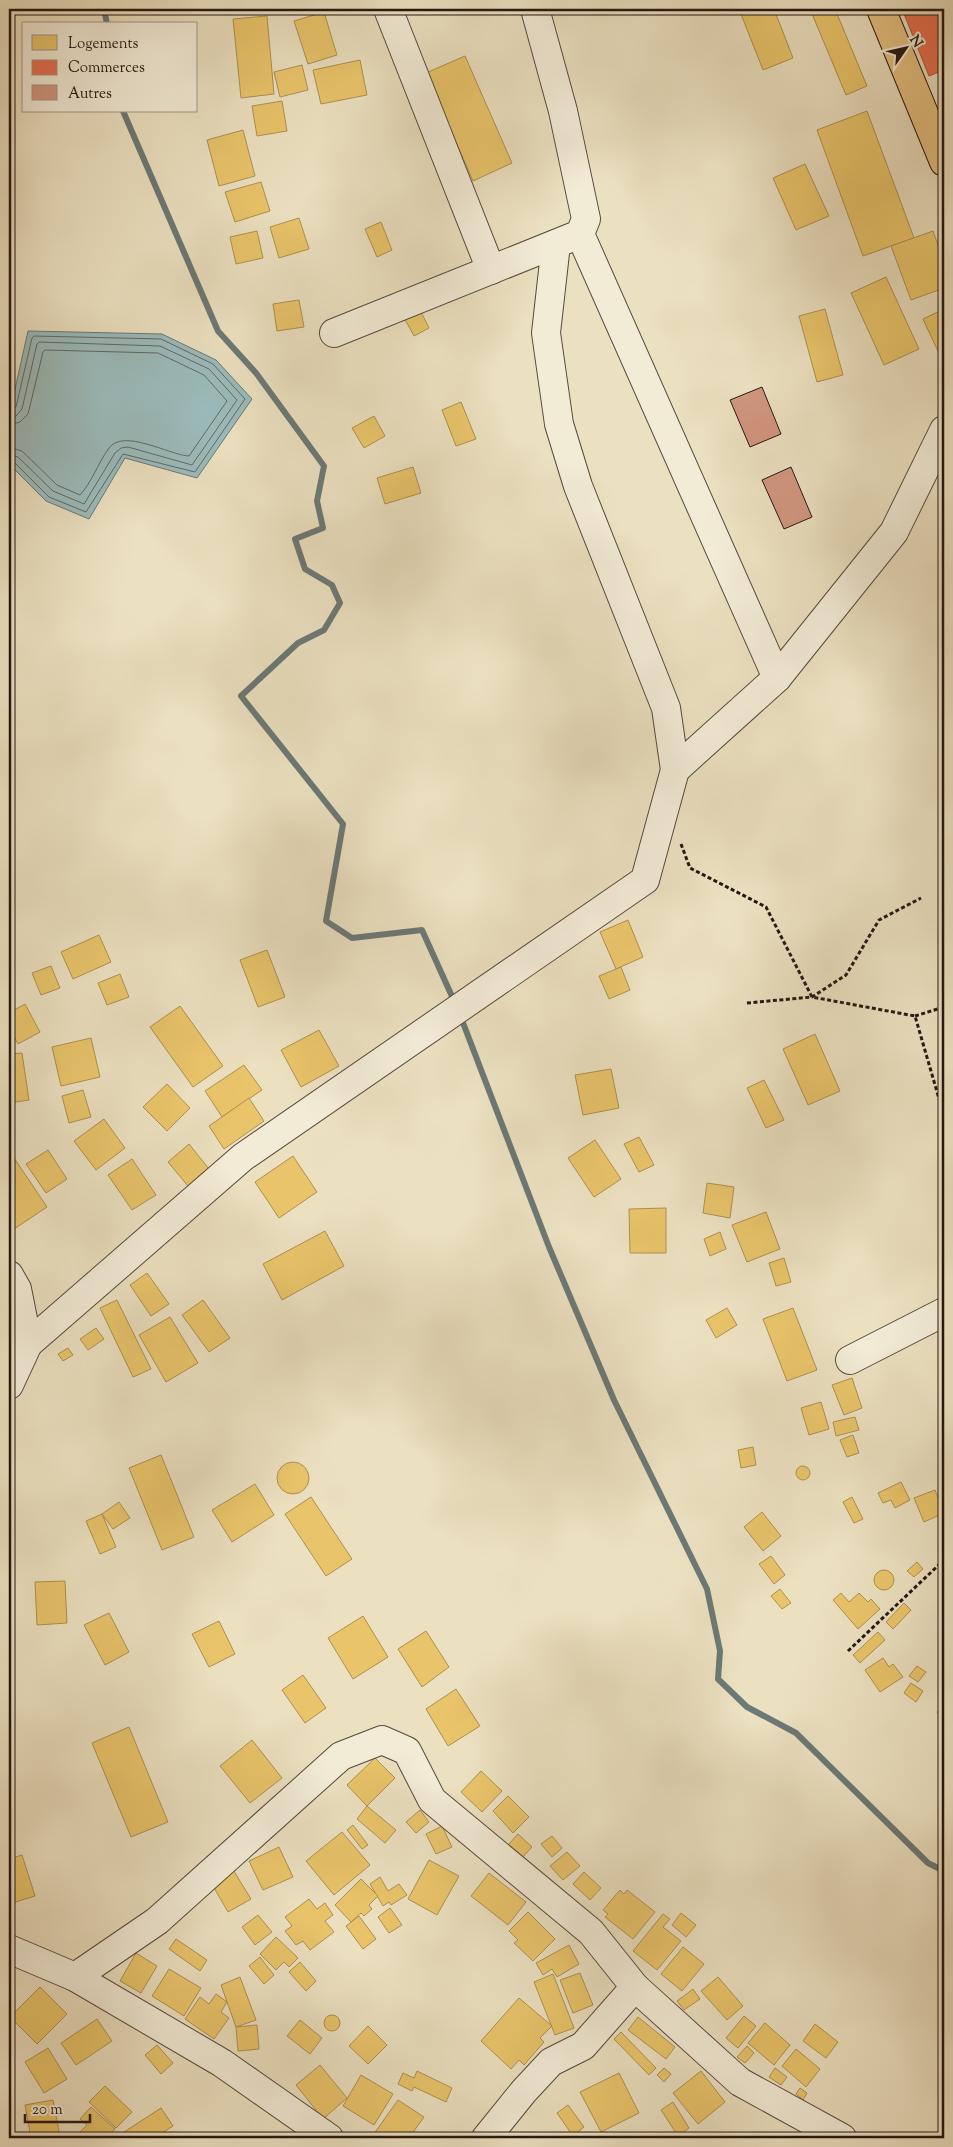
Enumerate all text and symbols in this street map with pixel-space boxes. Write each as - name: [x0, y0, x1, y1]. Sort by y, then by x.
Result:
- legend: [22, 22, 198, 112]
- north arrow: [880, 22, 930, 72]
- text: N: [904, 32, 927, 52]
- text: Logements: [68, 34, 139, 55]
- text: Commerces: [68, 58, 145, 79]
- text: Autres: [68, 84, 112, 105]
- scale bar: [25, 2092, 90, 2124]
- text: 20 m: [32, 2100, 63, 2121]

